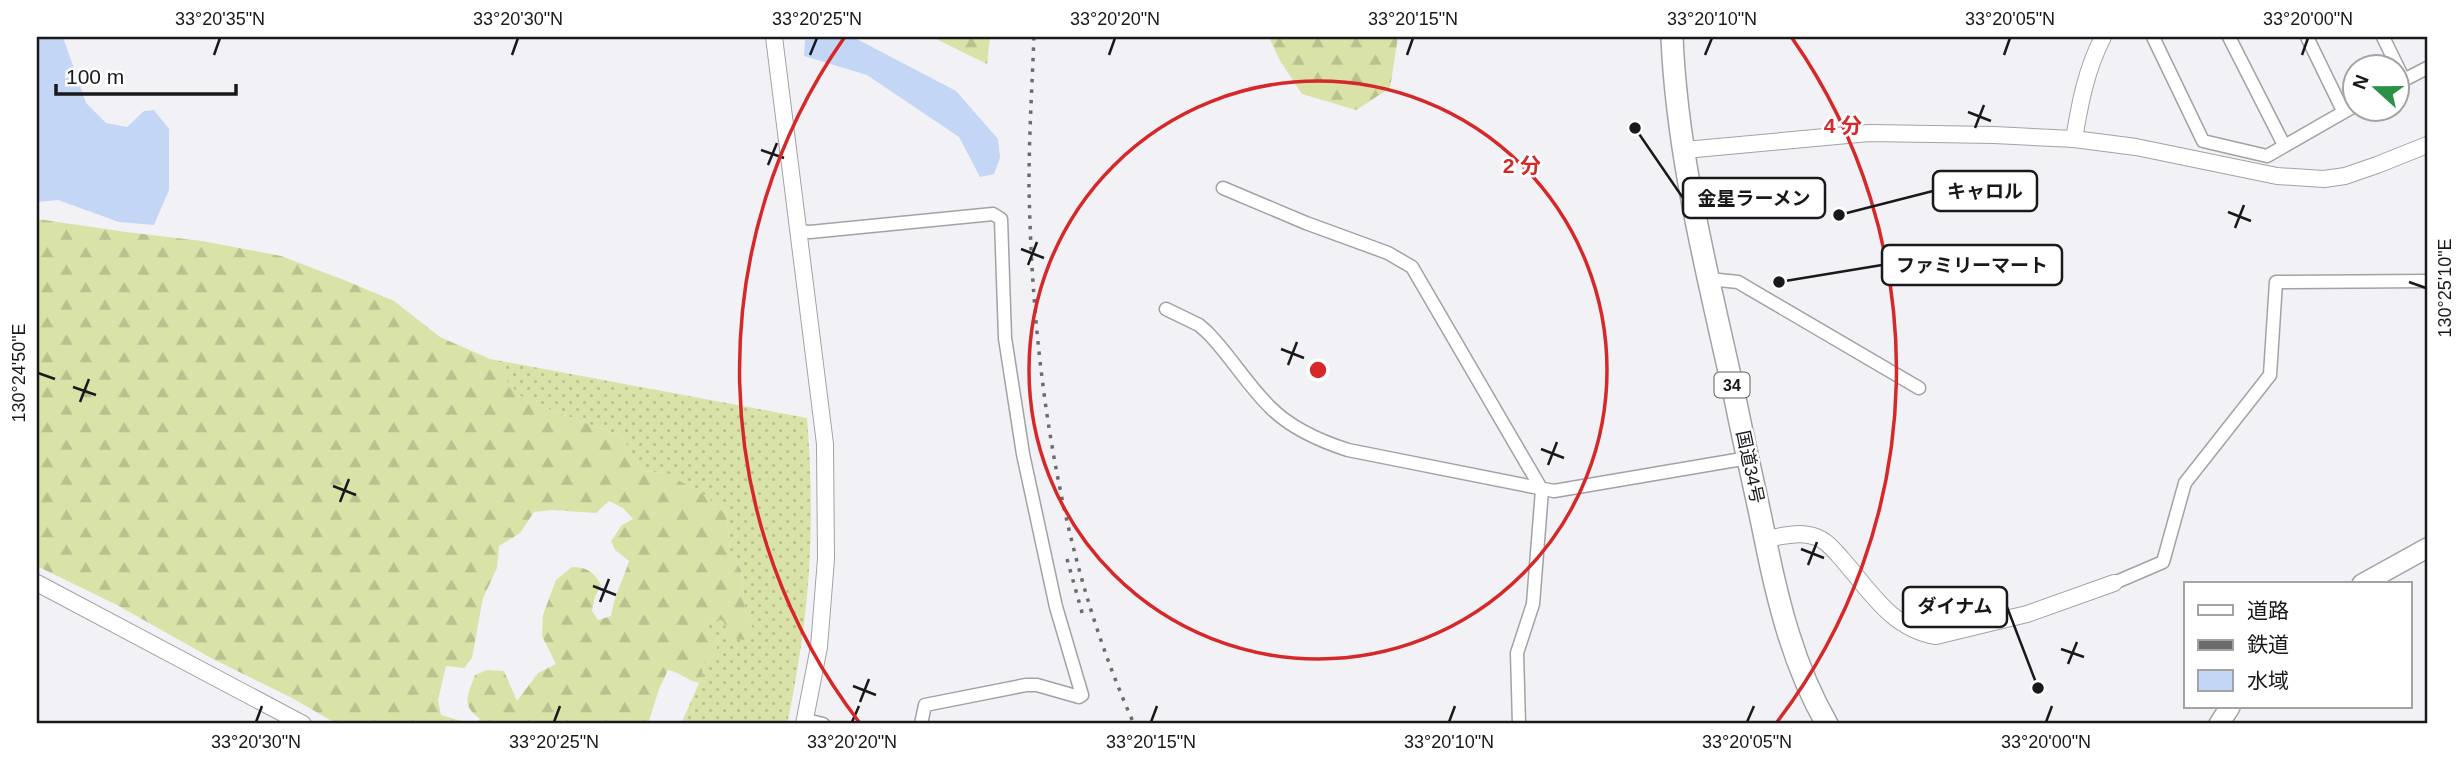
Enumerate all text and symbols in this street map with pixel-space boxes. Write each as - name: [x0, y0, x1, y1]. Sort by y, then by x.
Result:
- text: 33°20'35"N: [175, 9, 265, 29]
- text: 33°20'30"N: [473, 9, 563, 29]
- text: 33°20'25"N: [772, 9, 862, 29]
- text: 33°20'20"N: [1070, 9, 1160, 29]
- text: 33°20'15"N: [1368, 9, 1458, 29]
- text: 33°20'10"N: [1667, 9, 1757, 29]
- text: 33°20'05"N: [1965, 9, 2055, 29]
- text: 33°20'00"N: [2263, 9, 2353, 29]
- scale bar: [56, 52, 236, 96]
- north arrow: [2342, 52, 2412, 122]
- text: 100 m: [66, 65, 124, 88]
- text: N: [2348, 72, 2373, 92]
- text: 4 分: [1824, 114, 1862, 137]
- text: 2 分: [1503, 154, 1541, 177]
- callout: キャロル: [1933, 171, 2037, 211]
- callout: 金星ラーメン: [1683, 178, 1825, 218]
- text: キャロル: [1947, 181, 2023, 202]
- text: 金星ラーメン: [1697, 188, 1811, 209]
- text: 130°25'10"E: [2435, 238, 2455, 338]
- callout: ファミリーマート: [1882, 245, 2062, 285]
- text: ファミリーマート: [1896, 255, 2048, 276]
- text: 130°24'50"E: [9, 323, 29, 423]
- centre of rings: [1306, 358, 1330, 382]
- road number: 34: [1714, 372, 1750, 398]
- street label: 国道34号: [1733, 429, 1767, 505]
- legend: [2184, 582, 2412, 708]
- callout: ダイナム: [1903, 587, 2007, 627]
- text: ダイナム: [1917, 596, 1993, 617]
- text: 道路: [2247, 599, 2289, 622]
- text: 鉄道: [2247, 633, 2289, 656]
- text: 水域: [2247, 669, 2289, 692]
- text: 33°20'30"N: [211, 732, 301, 752]
- text: 33°20'25"N: [509, 732, 599, 752]
- text: 33°20'20"N: [807, 732, 897, 752]
- text: 33°20'15"N: [1106, 732, 1196, 752]
- text: 33°20'10"N: [1404, 732, 1494, 752]
- text: 33°20'05"N: [1702, 732, 1792, 752]
- text: 33°20'00"N: [2001, 732, 2091, 752]

